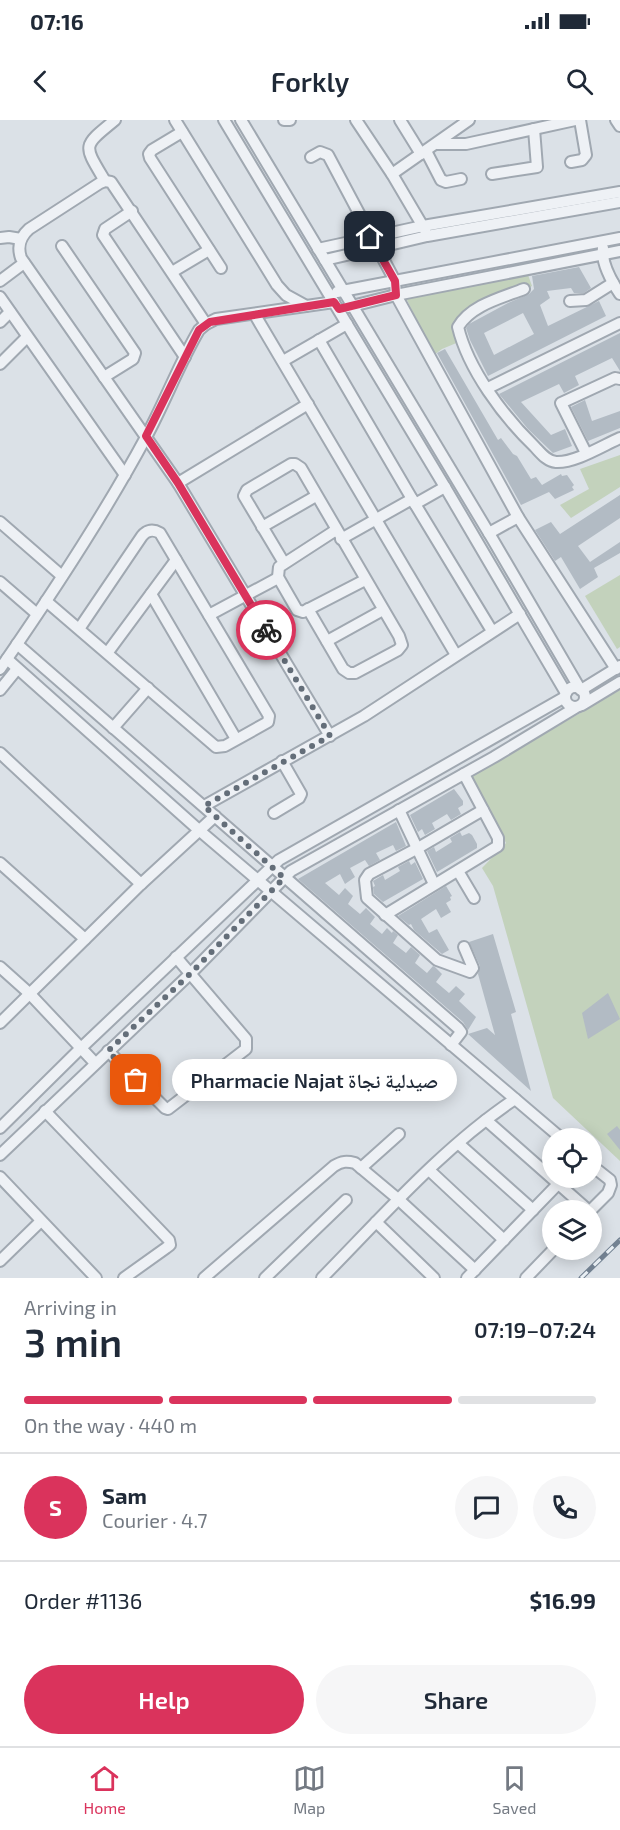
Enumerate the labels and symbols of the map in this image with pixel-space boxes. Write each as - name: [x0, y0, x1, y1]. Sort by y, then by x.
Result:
- pin: [344, 211, 395, 262]
- courier: [236, 600, 296, 660]
- pin: [110, 1054, 161, 1105]
- callout: Pharmacie Najat صيدلية نجاة: [172, 1059, 457, 1101]

